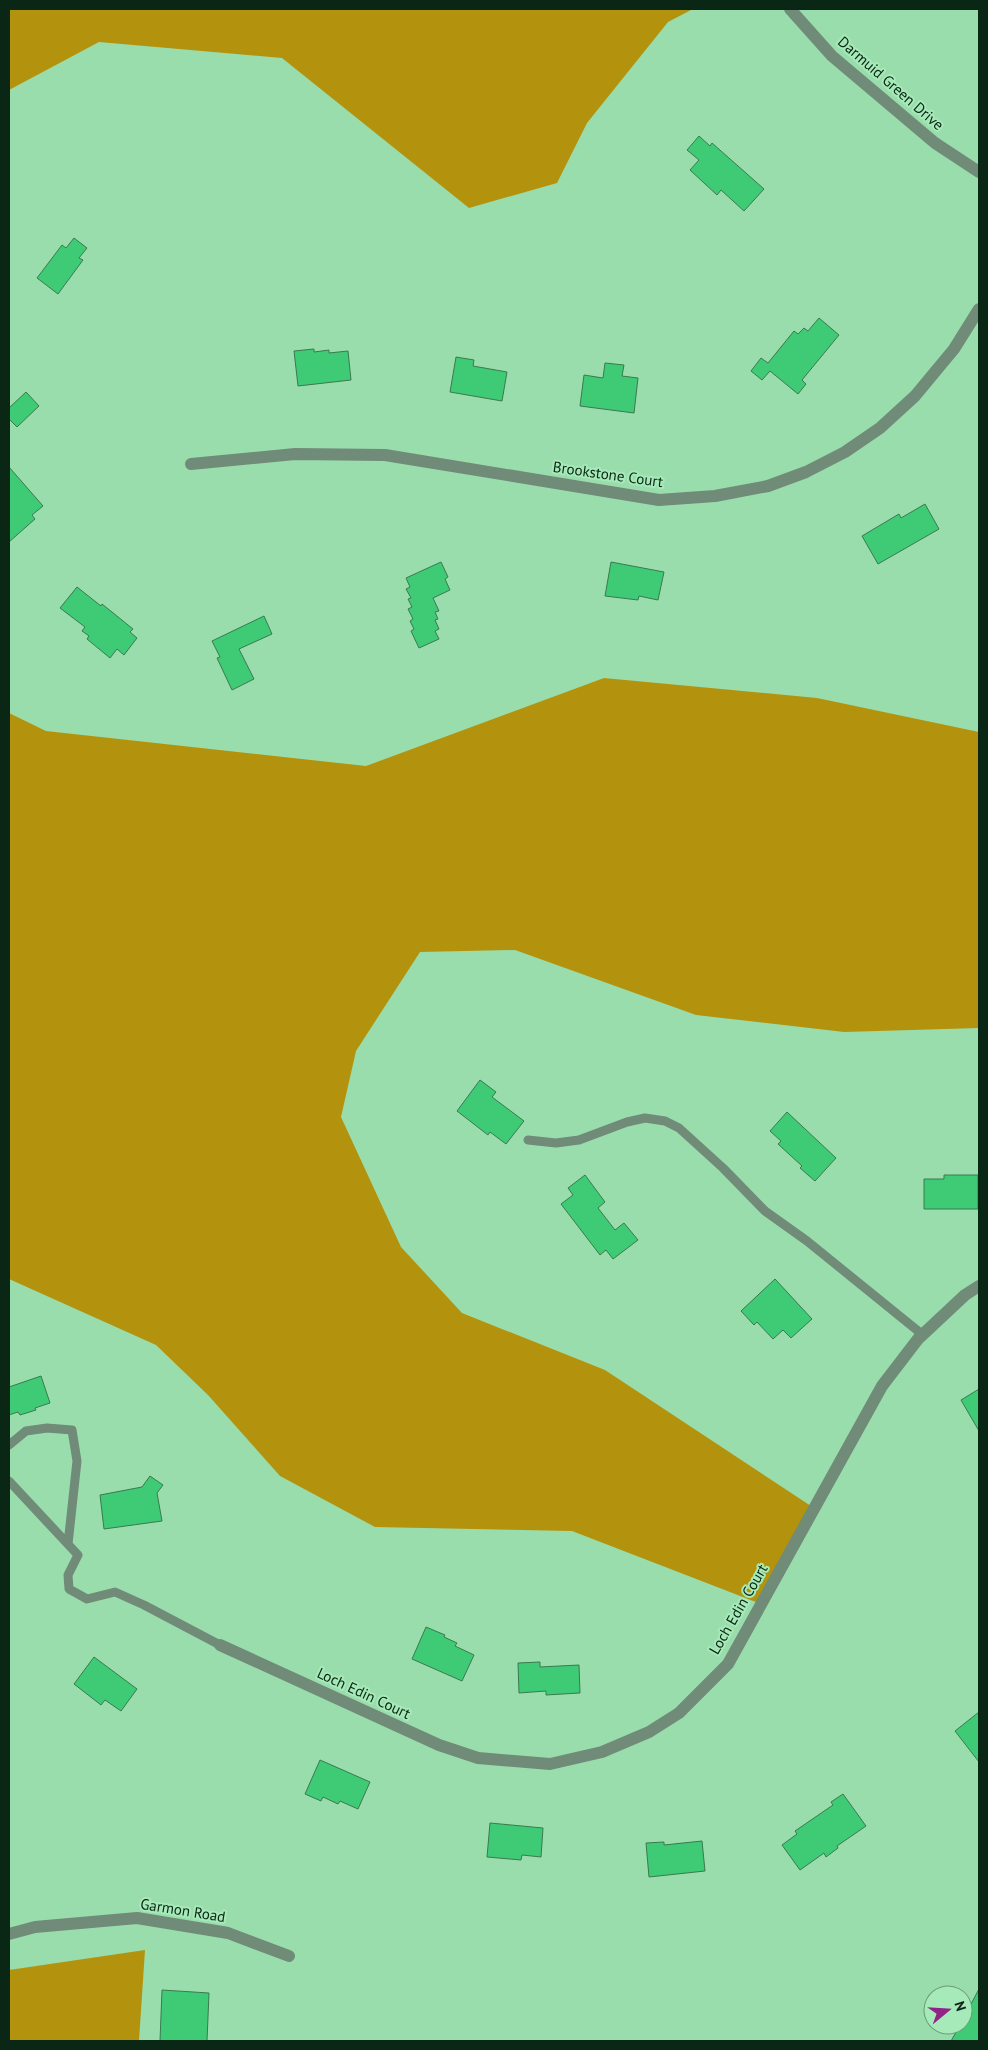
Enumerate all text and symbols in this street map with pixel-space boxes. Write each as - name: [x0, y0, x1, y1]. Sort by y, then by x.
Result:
- street label: Darmuid Green Drive: [834, 32, 948, 134]
- street label: Brookstone Court: [552, 457, 664, 491]
- street label: Loch Edin Court: [705, 1561, 771, 1657]
- street label: Loch Edin Court: [314, 1663, 414, 1723]
- street label: Garmon Road: [139, 1894, 227, 1926]
- north arrow: [923, 1985, 973, 2035]
- text: N: [950, 1999, 970, 2013]

